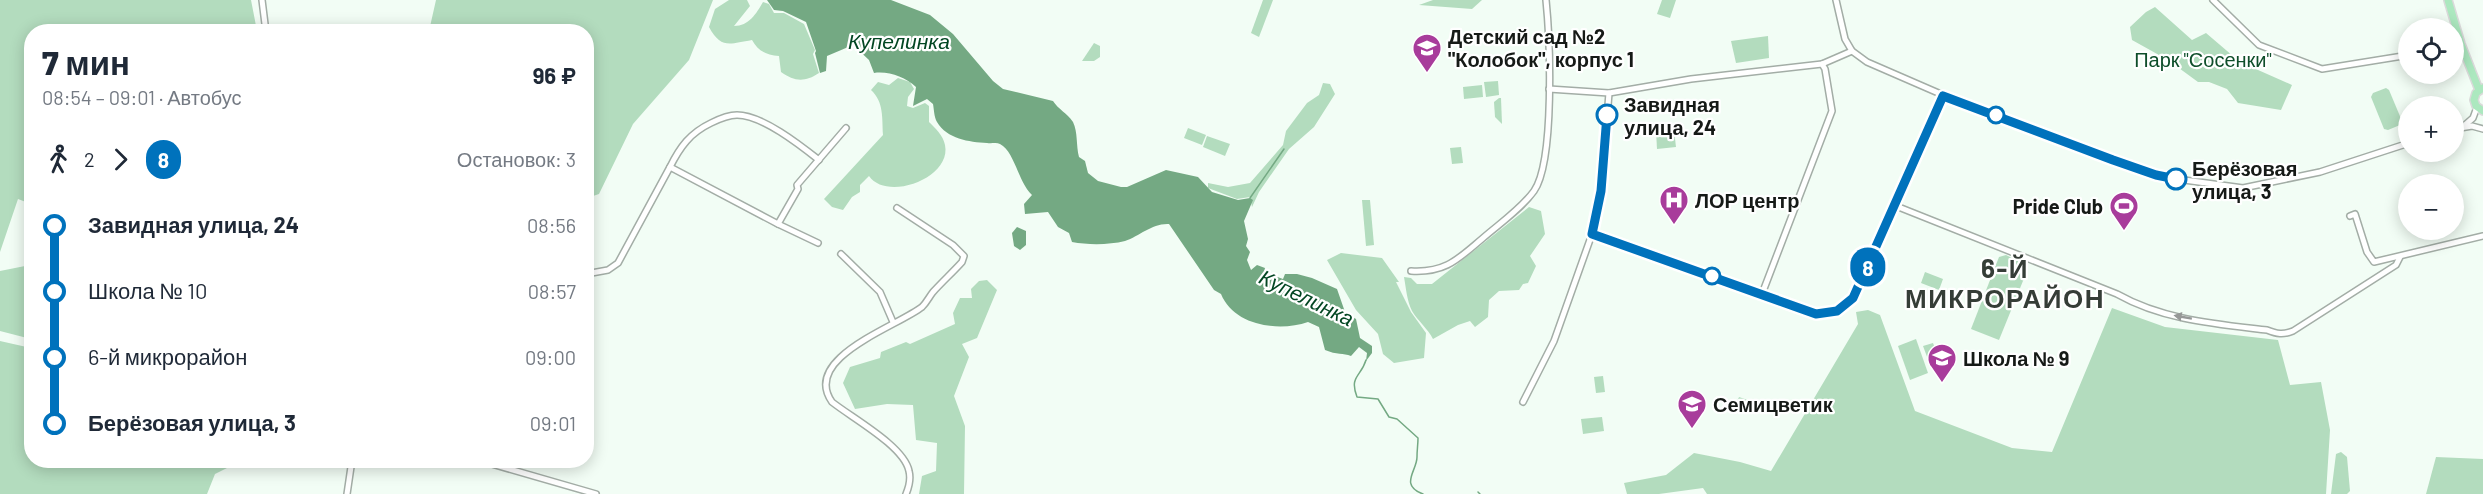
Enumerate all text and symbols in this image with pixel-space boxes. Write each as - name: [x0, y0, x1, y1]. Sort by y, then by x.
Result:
- map controls: [2398, 18, 2464, 240]
- button: locate: [2398, 18, 2464, 84]
- place label: Детский сад №2 "Колобок", корпус 1: [1448, 24, 1634, 71]
- water label: Купелинка: [848, 28, 950, 53]
- school or university icon: Детский сад №2 "Колобок", корпус 1: [1411, 32, 1443, 74]
- text: 7 мин: [42, 42, 130, 82]
- park label: Парк "Сосенки": [2134, 47, 2272, 71]
- text: 96 ₽: [533, 62, 576, 88]
- text: 08:54 – 09:01 · Автобус: [42, 85, 242, 109]
- place label: Завидная улица, 24: [1624, 92, 1720, 139]
- button: +: [2398, 96, 2464, 162]
- marker: Завидная улица, 24: [1596, 104, 1618, 126]
- unlabelled marker: [1987, 106, 2005, 124]
- icon: walk: [42, 143, 75, 176]
- icon: forward: [104, 143, 137, 176]
- text: 2: [84, 147, 95, 171]
- text: 8: [158, 147, 169, 172]
- text: Остановок: 3: [457, 147, 576, 171]
- place label: Берёзовая улица, 3: [2192, 156, 2297, 203]
- marker: Берёзовая улица, 3: [2165, 168, 2187, 190]
- button: −: [2398, 174, 2464, 240]
- hospital icon: ЛОР центр: [1658, 184, 1690, 226]
- place label: ЛОР центр: [1695, 188, 1799, 212]
- sports icon: Pride Club: [2108, 190, 2140, 232]
- place label: Pride Club: [2013, 194, 2103, 218]
- text: Завидная улица, 24: [88, 211, 299, 237]
- text: 08:56: [527, 213, 576, 237]
- line badge: 8: [1848, 248, 1888, 286]
- district label: 6-Й МИКРОРАЙОН: [1905, 252, 2105, 313]
- text: 8: [1862, 255, 1874, 280]
- water label: Купелинка: [1256, 263, 1358, 331]
- unlabelled marker: [1703, 267, 1721, 285]
- text: Школа № 10: [88, 277, 207, 303]
- text: 08:57: [528, 279, 576, 303]
- one-way arrow: [2173, 313, 2192, 322]
- school or university icon: Школа № 9: [1926, 342, 1958, 384]
- text: 6-й микрорайон: [88, 343, 247, 369]
- text: 09:00: [525, 345, 576, 369]
- place label: Школа № 9: [1963, 346, 2069, 370]
- school or university icon: Семицветик: [1676, 388, 1708, 430]
- place label: Семицветик: [1713, 392, 1834, 416]
- text: Берёзовая улица, 3: [88, 409, 296, 435]
- text: 09:01: [530, 411, 576, 435]

